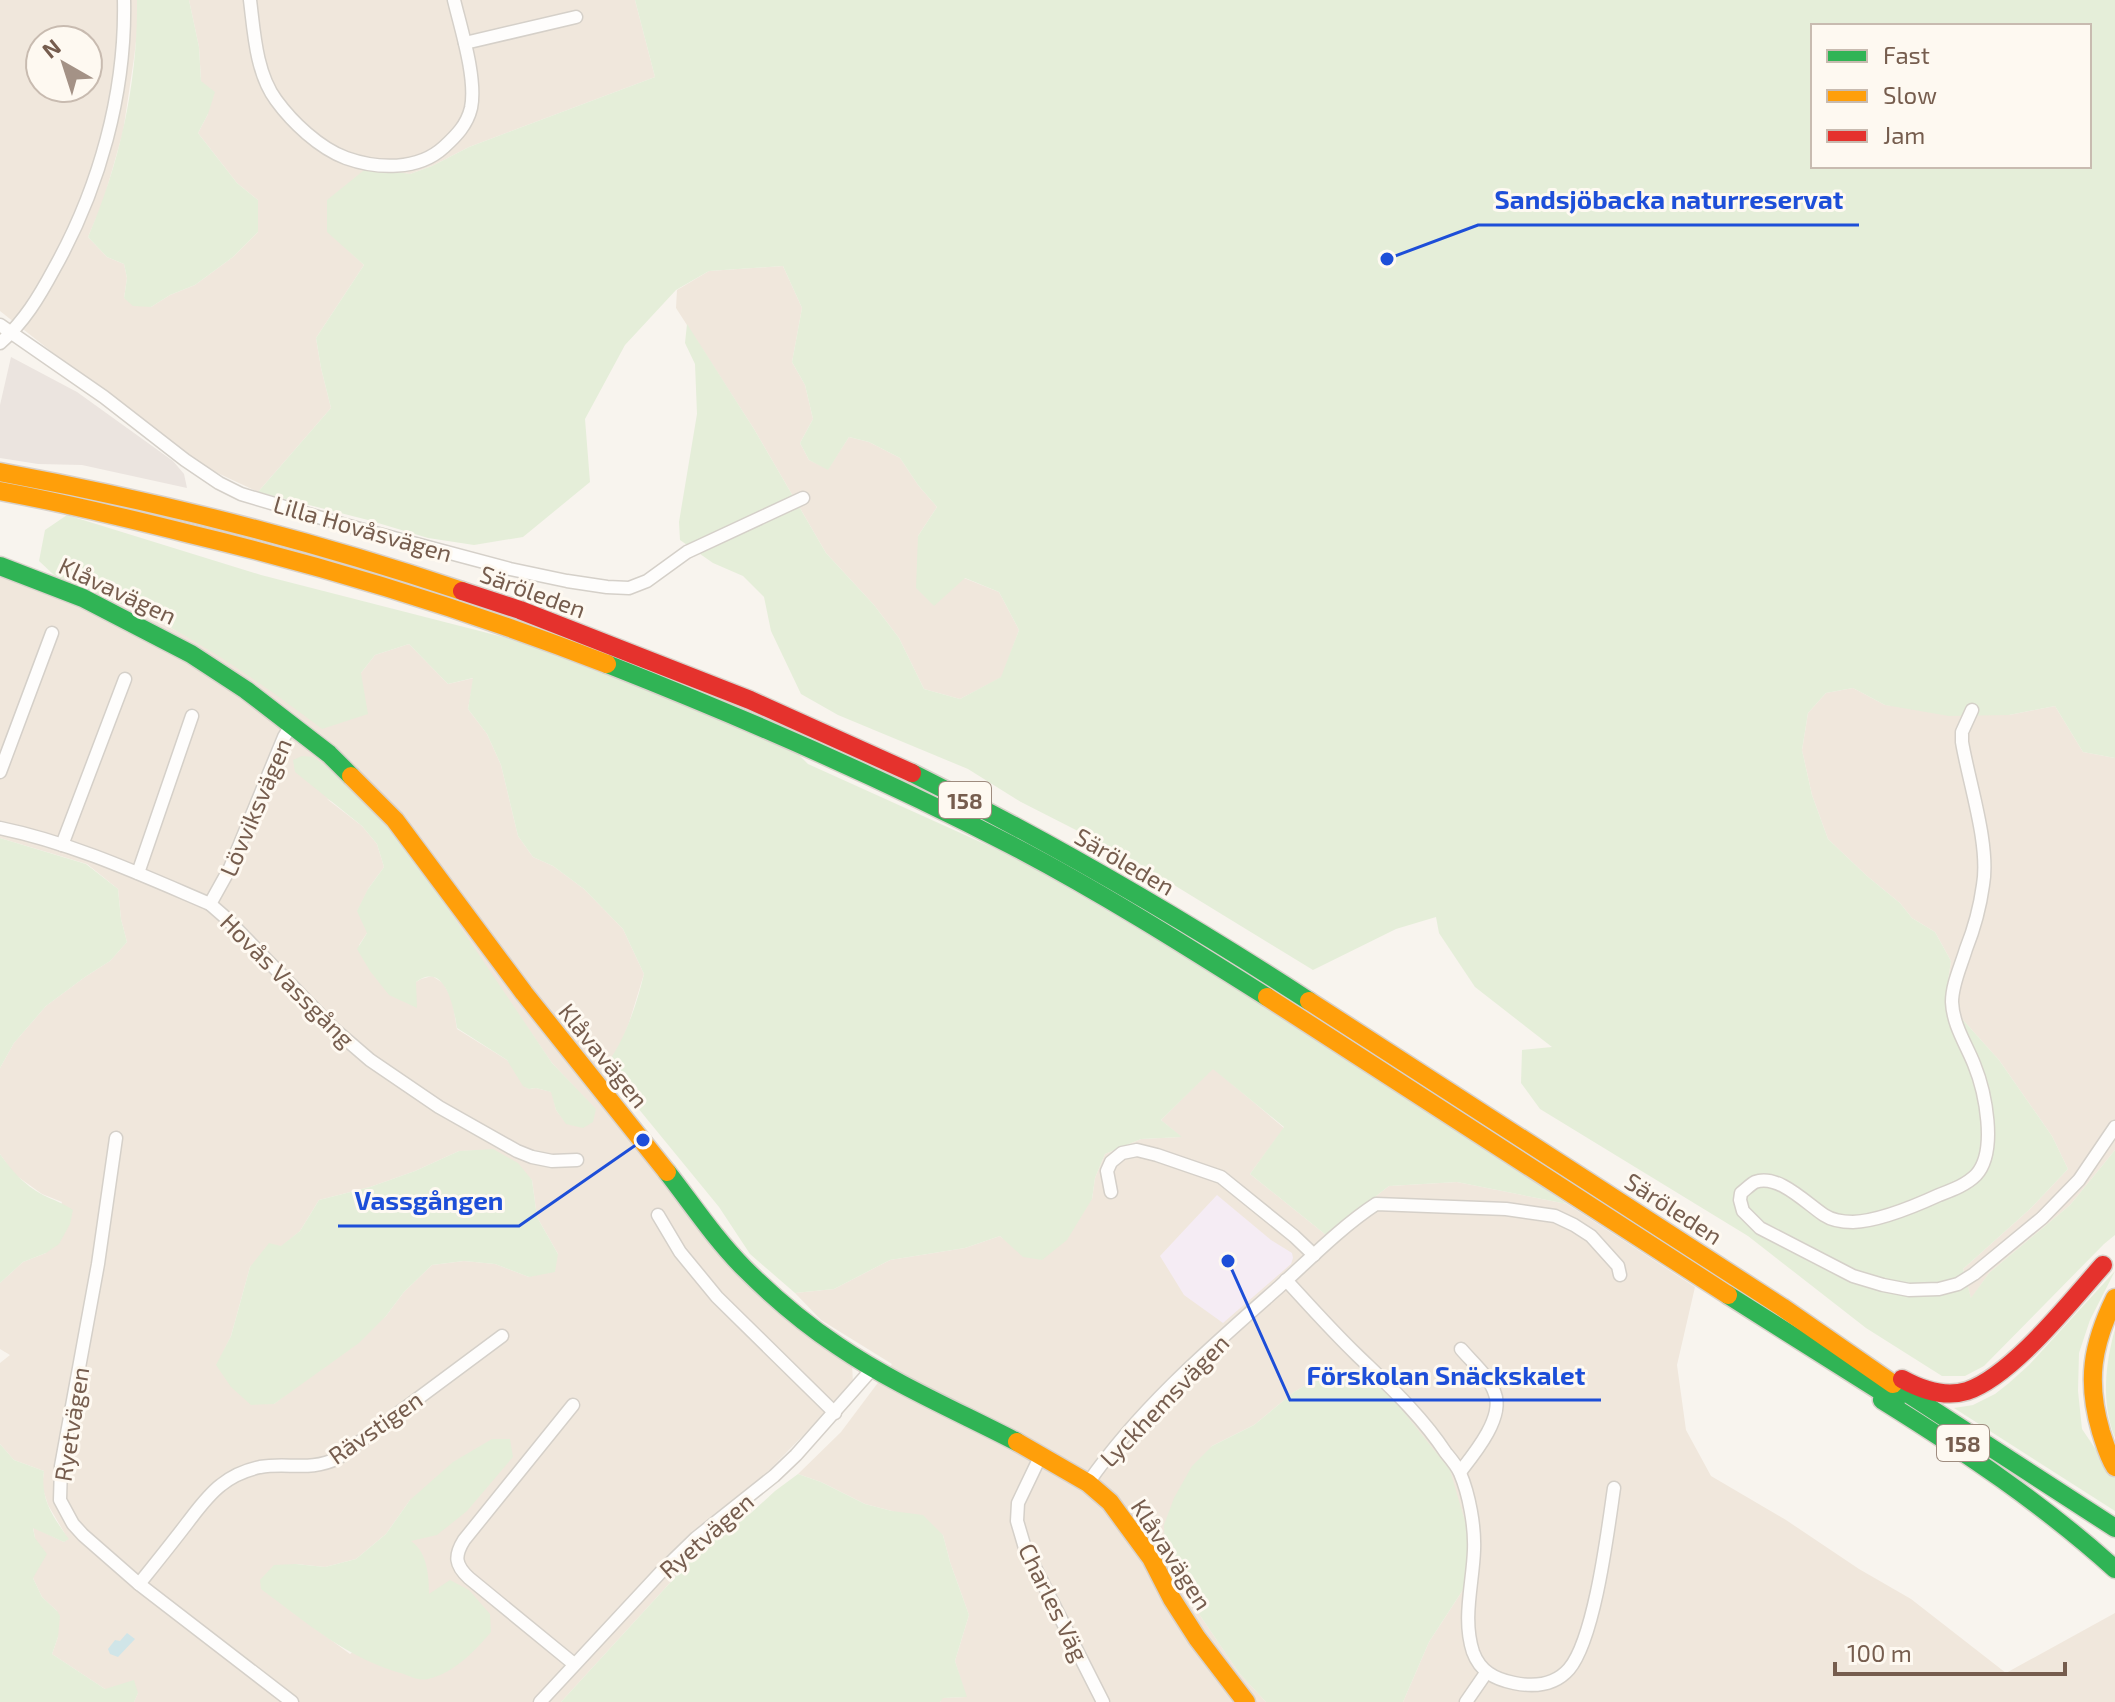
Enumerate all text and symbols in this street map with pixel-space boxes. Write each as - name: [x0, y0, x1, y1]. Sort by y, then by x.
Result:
- north arrow: [24, 24, 104, 104]
- legend: [1811, 24, 2091, 168]
- text: N: [36, 33, 65, 63]
- text: Fast: [1883, 40, 1930, 69]
- text: Slow: [1883, 80, 1937, 109]
- text: Jam: [1883, 120, 1925, 149]
- callout: Sandsjöbacka naturreservat: [1478, 175, 1859, 225]
- text: Sandsjöbacka naturreservat: [1495, 183, 1844, 214]
- street label: Lilla Hovåsvägen: [270, 489, 456, 567]
- street label: Klåvavägen: [55, 550, 181, 630]
- street label: Säröleden: [476, 559, 590, 623]
- street label: Lövviksvägen: [213, 733, 297, 881]
- road number: 158: [939, 782, 991, 818]
- street label: Säröleden: [1070, 821, 1180, 901]
- street label: Hovås Vassgång: [215, 907, 361, 1053]
- street label: Klåvavägen: [553, 997, 655, 1113]
- street label: Säröleden: [1620, 1166, 1728, 1250]
- callout: Vassgången: [338, 1176, 519, 1226]
- text: Vassgången: [354, 1184, 504, 1215]
- street label: Lyckhemsvägen: [1093, 1328, 1235, 1472]
- callout: Förskolan Snäckskalet: [1290, 1350, 1601, 1400]
- text: Förskolan Snäckskalet: [1307, 1359, 1586, 1390]
- street label: Ryetvägen: [48, 1365, 94, 1483]
- street label: Rävstigen: [322, 1384, 428, 1470]
- road number: 158: [1937, 1425, 1989, 1461]
- street label: Ryetvägen: [653, 1486, 759, 1584]
- street label: Klåvavägen: [1125, 1493, 1219, 1615]
- street label: Charles Väg: [1013, 1538, 1095, 1666]
- scale bar: [1835, 1626, 2065, 1676]
- text: 100 m: [1847, 1638, 1912, 1667]

